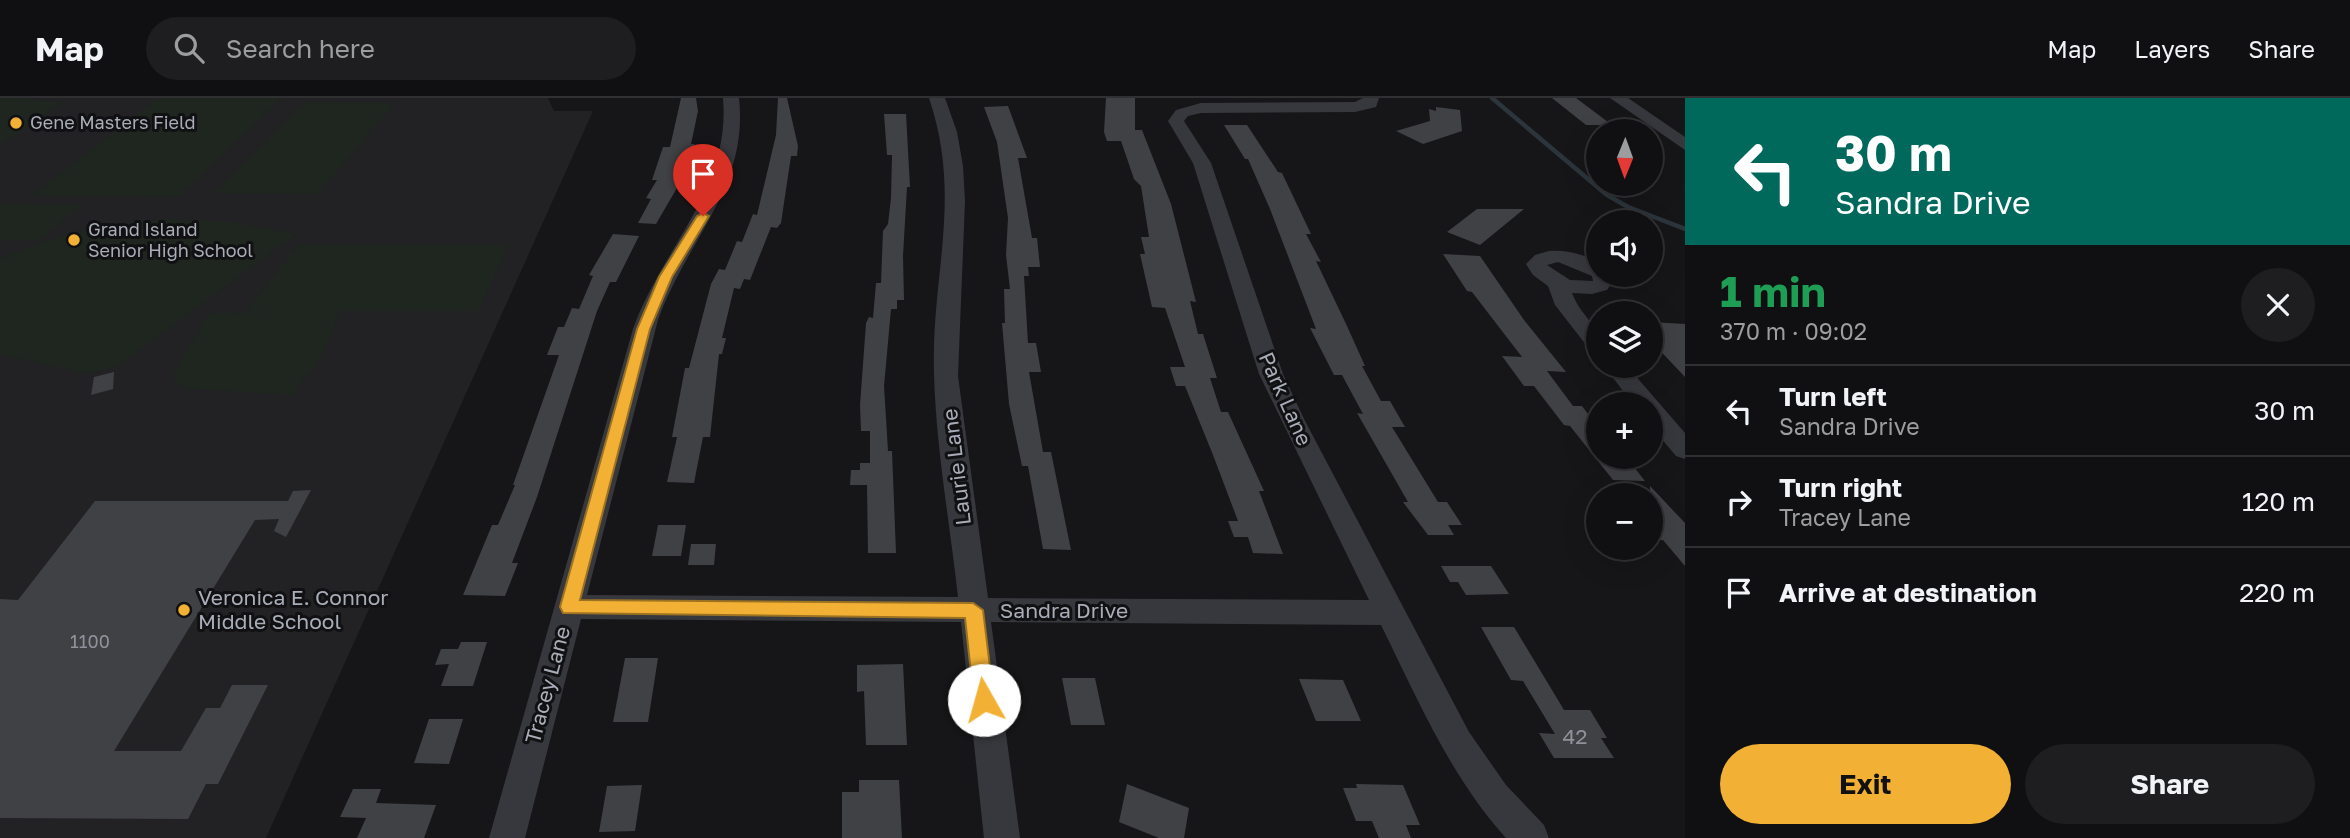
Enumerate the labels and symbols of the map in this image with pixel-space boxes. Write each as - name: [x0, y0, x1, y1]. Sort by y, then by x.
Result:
- place label: Gene Masters Field: [30, 111, 196, 133]
- marker: Gene Masters Field: [8, 115, 24, 131]
- north arrow: [1586, 119, 1662, 196]
- pin: [673, 144, 733, 216]
- place label: Grand Island Senior High School: [88, 218, 253, 261]
- marker: Grand Island Senior High School: [66, 232, 82, 248]
- street label: Park Lane: [1254, 348, 1318, 449]
- street label: Laurie Lane: [936, 407, 976, 527]
- place label: Veronica E. Connor Middle School: [198, 584, 389, 634]
- street label: Sandra Drive: [1000, 597, 1128, 623]
- marker: Veronica E. Connor Middle School: [176, 602, 192, 618]
- street label: Tracey Lane: [519, 623, 575, 746]
- house number: 1100: [70, 630, 110, 652]
- position arrow: [947, 663, 1021, 737]
- house number: 42: [1563, 723, 1588, 749]

